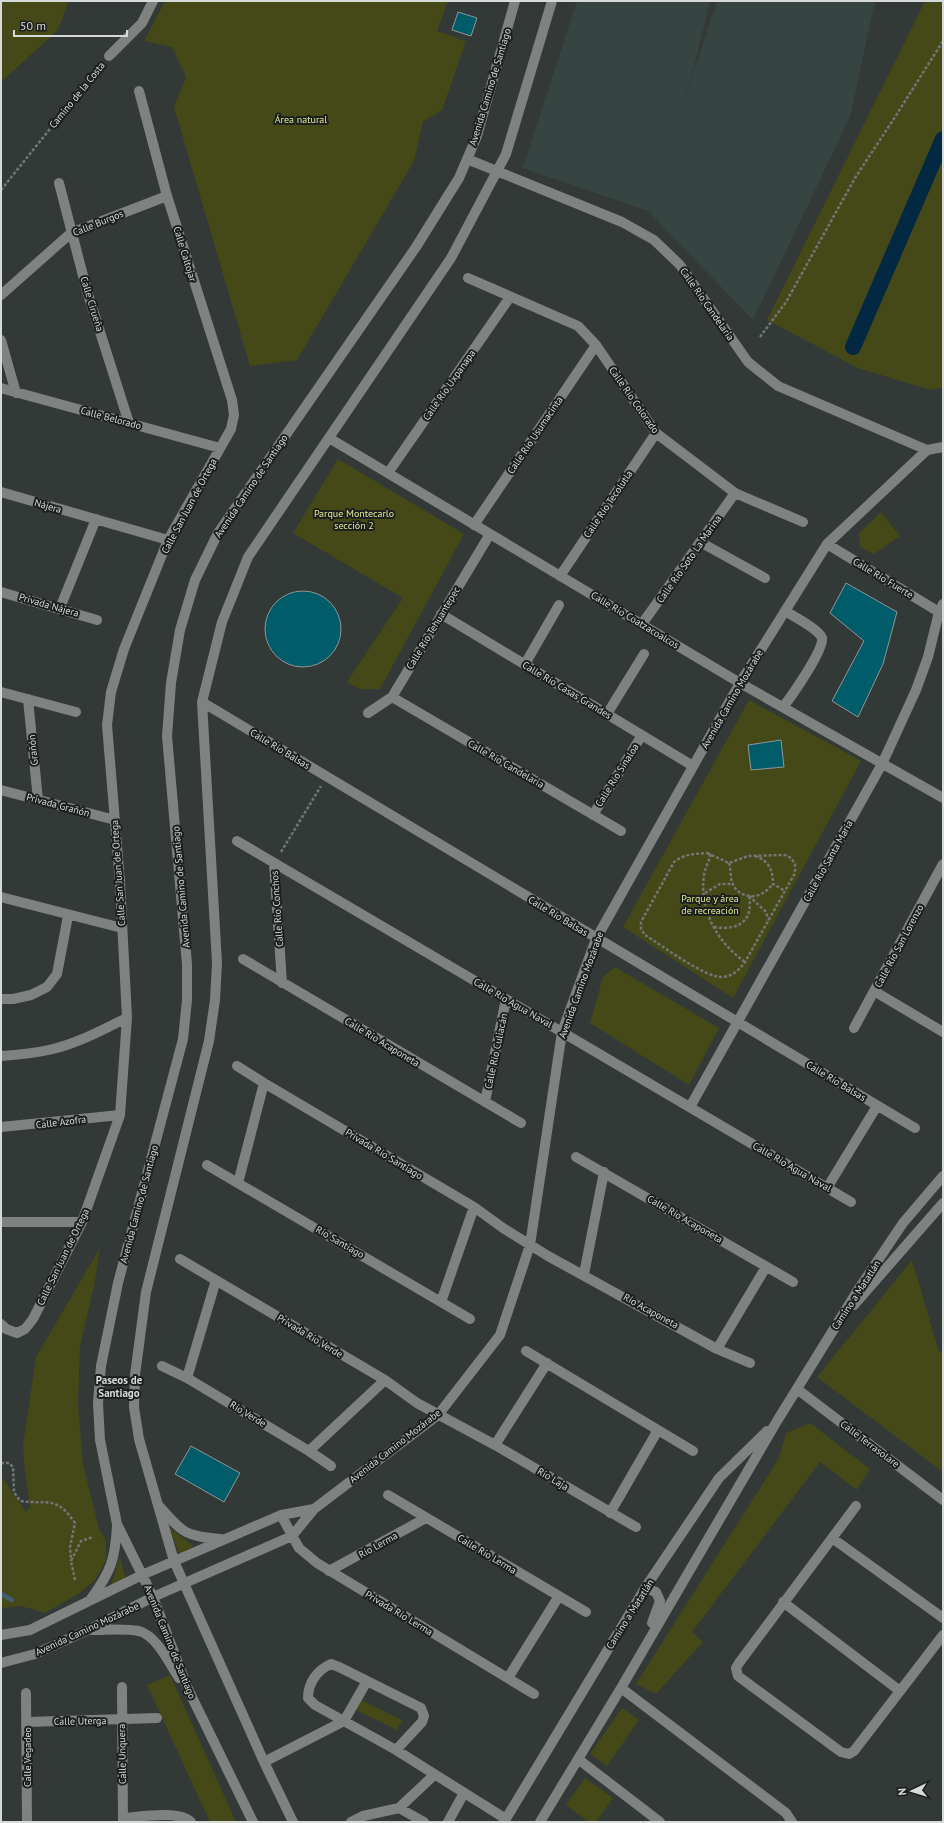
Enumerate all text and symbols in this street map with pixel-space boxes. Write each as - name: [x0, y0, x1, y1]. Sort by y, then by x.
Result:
- scale bar: [14, 12, 127, 38]
- text: 50 m: [20, 18, 46, 33]
- street label: Avenida Camino de Santiago: [466, 27, 514, 147]
- street label: Camino de la Costa: [46, 59, 108, 131]
- park label: Área natural: [275, 113, 327, 126]
- street label: Calle Burgos: [71, 207, 125, 239]
- street label: Calle Caltojar: [170, 225, 200, 284]
- street label: Calle Río Candelaria: [677, 265, 737, 343]
- street label: Calle Cirueña: [77, 275, 107, 333]
- street label: Calle Río Uxpanapa: [420, 347, 478, 423]
- street label: Calle Río Colorado: [606, 364, 662, 436]
- street label: Calle Río Usumacinta: [504, 394, 566, 476]
- street label: Calle Belorado: [79, 404, 143, 432]
- street label: Avenida Camino de Santiago: [212, 432, 290, 540]
- street label: Calle San Juan de Ortega: [158, 456, 220, 556]
- street label: Calle Río Tecolutla: [581, 468, 635, 540]
- street label: Nájera: [33, 496, 63, 516]
- park label: Parque Montecarlo sección 2: [314, 507, 394, 532]
- street label: Calle Río Soto La Marina: [654, 512, 724, 606]
- street label: Calle Río Fuerte: [850, 555, 916, 601]
- street label: Calle Río Tehuantepec: [403, 584, 463, 672]
- street label: Calle Río Coatzacoalcos: [589, 589, 681, 651]
- street label: Privada Nájera: [17, 590, 81, 620]
- street label: Avenida Camino Mozárabe: [698, 647, 766, 751]
- street label: Calle Río Casas Grandes: [520, 658, 614, 722]
- street label: Calle Río Balsas: [248, 726, 312, 772]
- street label: Grañón: [25, 734, 41, 766]
- street label: Calle Río Candelaria: [466, 737, 547, 791]
- street label: Calle Río Sinaloa: [592, 741, 642, 809]
- street label: Privada Grañón: [25, 790, 91, 820]
- street label: Calle Río Santa María: [800, 818, 856, 904]
- street label: Calle San Juan de Ortega: [108, 820, 128, 926]
- street label: Avenida Camino de Santiago: [169, 826, 193, 948]
- street label: Calle Río Conchos: [268, 870, 286, 948]
- park label: Parque y área de recreación: [681, 892, 739, 917]
- street label: Calle Río Balsas: [526, 893, 590, 939]
- street label: Calle Río San Lorenzo: [872, 902, 926, 990]
- street label: Avenida Camino Mozárabe: [556, 930, 606, 1040]
- street label: Calle Río Agua Naval: [471, 975, 555, 1031]
- street label: Calle Río Culiacán: [482, 1012, 510, 1090]
- street label: Calle Río Acaponeta: [342, 1014, 422, 1070]
- street label: Calle Río Balsas: [804, 1058, 868, 1104]
- street label: Calle Azofra: [35, 1112, 87, 1132]
- street label: Privada Río Santiago: [343, 1126, 425, 1182]
- street label: Calle Río Agua Naval: [750, 1139, 834, 1195]
- street label: Avenida Camino de Santiago: [117, 1143, 161, 1265]
- street label: Calle Río Acaponeta: [645, 1192, 725, 1246]
- street label: Calle San Juan de Ortega: [34, 1206, 92, 1308]
- street label: Río Santiago: [313, 1223, 367, 1261]
- street label: Camino a Matatlán: [829, 1258, 883, 1332]
- street label: Río Acaponeta: [621, 1291, 681, 1332]
- street label: Privada Río Verde: [275, 1311, 345, 1361]
- district label: Paseos de Santiago: [96, 1373, 143, 1400]
- street label: Río Verde: [227, 1398, 269, 1430]
- street label: Avenida Camino Mozárabe: [347, 1406, 443, 1486]
- street label: Calle Terrasolare: [838, 1417, 902, 1471]
- street label: Río Laja: [535, 1465, 571, 1493]
- street label: Río Lerma: [356, 1529, 400, 1561]
- street label: Calle Río Lerma: [455, 1531, 519, 1577]
- street label: Camino a Matatlán: [603, 1576, 657, 1652]
- street label: Avenida Camino de Santiago: [141, 1583, 199, 1701]
- street label: Privada Río Lerma: [363, 1588, 435, 1638]
- street label: Avenida Camino Mozárabe: [33, 1599, 141, 1659]
- street label: Calle Uterga: [54, 1714, 106, 1728]
- street label: Calle Unquera: [115, 1724, 129, 1784]
- street label: Calle Vegadeo: [21, 1727, 34, 1787]
- north arrow: [892, 1771, 932, 1811]
- text: N: [895, 1788, 909, 1796]

